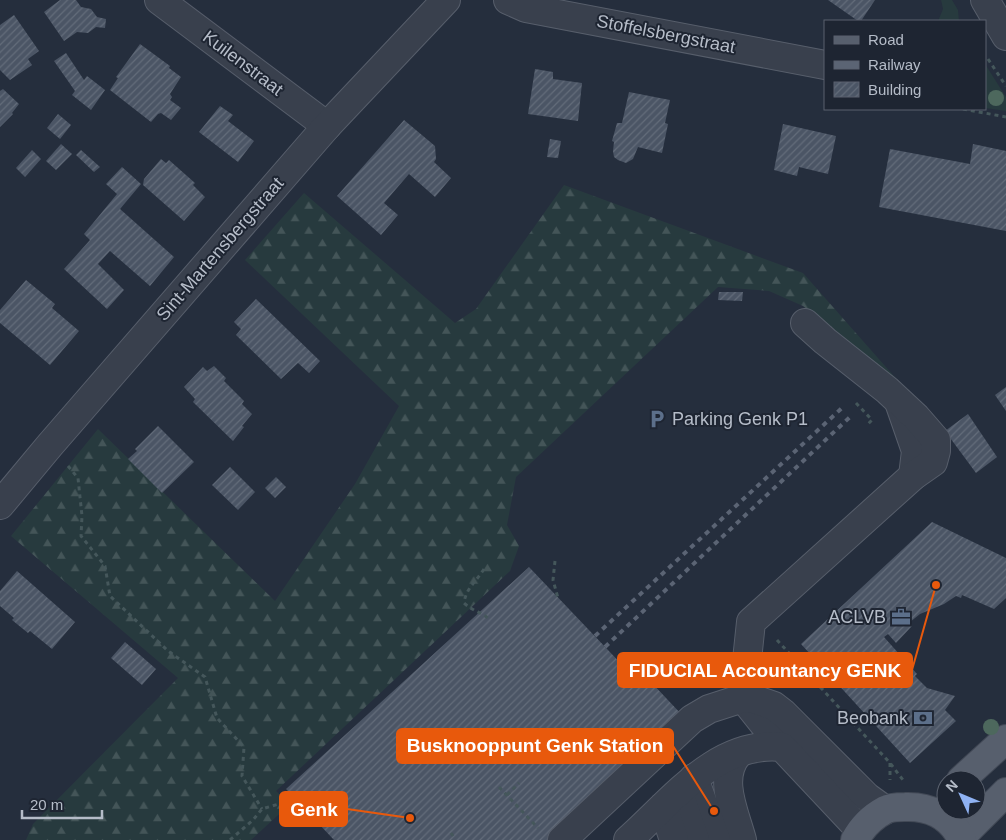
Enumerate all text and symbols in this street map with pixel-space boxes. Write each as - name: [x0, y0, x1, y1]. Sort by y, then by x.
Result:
- street label: Stoffelsbergstraat: [595, 11, 737, 57]
- legend: [824, 20, 986, 110]
- street label: Kuilenstraat: [199, 26, 287, 100]
- text: Road: [868, 31, 904, 48]
- text: Railway: [868, 56, 921, 73]
- text: Building: [868, 81, 921, 98]
- street label: Sint-Martensbergstraat: [152, 173, 288, 325]
- parking icon: Parking Genk P1: [646, 408, 668, 430]
- place label: Parking Genk P1: [672, 409, 808, 429]
- office icon: ACLVB: [890, 606, 912, 628]
- place label: ACLVB: [828, 607, 886, 627]
- callout: FIDUCIAL Accountancy GENK: [618, 653, 912, 687]
- text: FIDUCIAL Accountancy GENK: [629, 660, 901, 681]
- bank icon: Beobank: [912, 707, 934, 729]
- place label: Beobank: [837, 708, 909, 728]
- callout: Busknooppunt Genk Station: [397, 729, 673, 763]
- text: Busknooppunt Genk Station: [407, 735, 663, 756]
- north arrow: [936, 770, 986, 820]
- text: N: [942, 777, 961, 795]
- scale bar: [22, 788, 102, 820]
- callout: Genk: [280, 792, 347, 826]
- text: 20 m: [30, 796, 63, 813]
- text: Genk: [290, 799, 338, 820]

